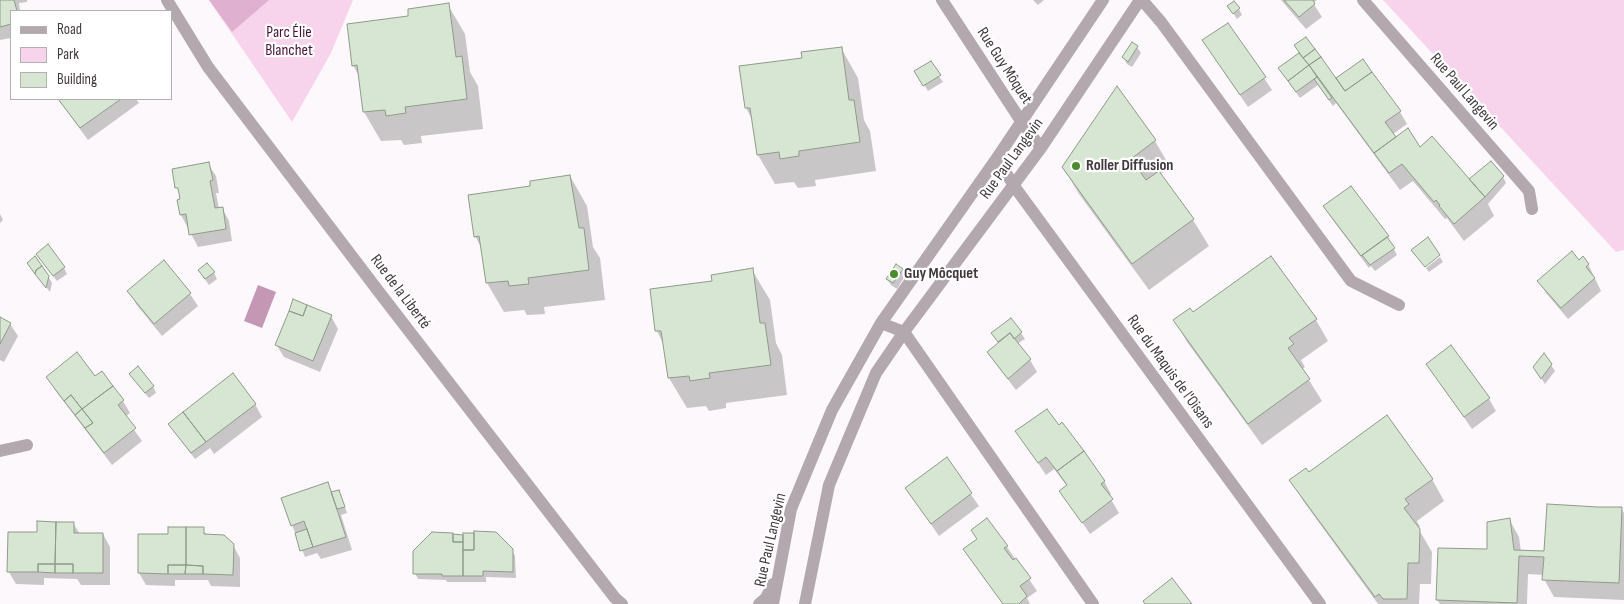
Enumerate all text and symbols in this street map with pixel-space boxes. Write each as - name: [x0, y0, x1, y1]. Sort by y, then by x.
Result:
- legend: [10, 10, 172, 100]
- text: Road: [57, 20, 82, 39]
- park label: Parc Élie Blanchet: [265, 23, 313, 61]
- street label: Rue Guy Môquet: [972, 24, 1036, 108]
- text: Park: [57, 45, 79, 64]
- street label: Rue Paul Langevin: [1425, 50, 1503, 134]
- text: Building: [57, 70, 97, 89]
- street label: Rue Paul Langevin: [976, 115, 1048, 203]
- place label: Roller Diffusion: [1086, 156, 1173, 176]
- marker: Roller Diffusion: [1070, 160, 1082, 172]
- street label: Rue de la Liberté: [366, 251, 434, 333]
- place label: Guy Môcquet: [904, 264, 978, 284]
- marker: Guy Môcquet: [888, 268, 900, 280]
- street label: Rue du Maquis de l'Oisans: [1122, 311, 1218, 433]
- street label: Rue Paul Langevin: [751, 491, 791, 589]

